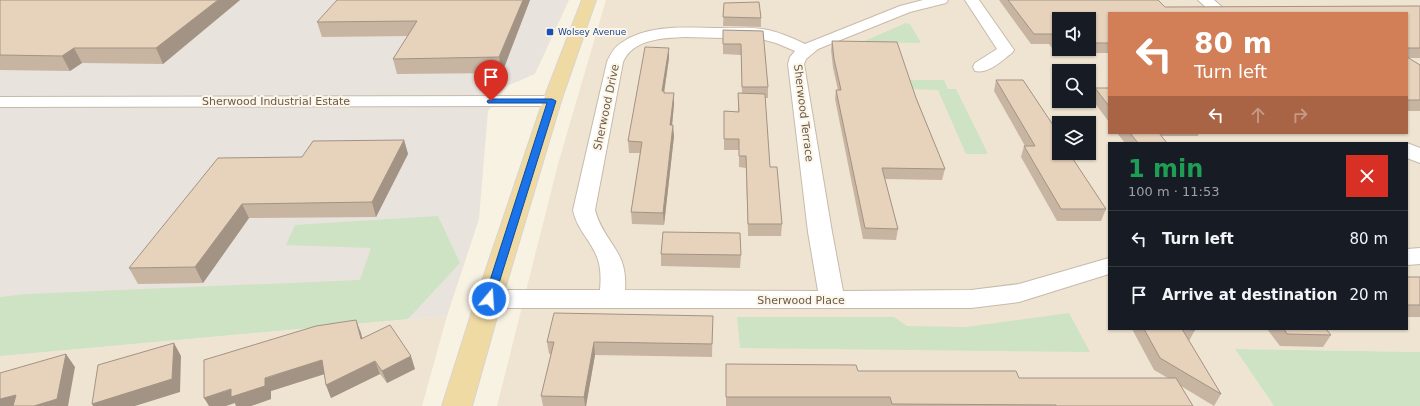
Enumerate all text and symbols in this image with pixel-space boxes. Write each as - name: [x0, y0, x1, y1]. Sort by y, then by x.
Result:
- map controls: [1052, 12, 1096, 160]
- button: sound: [1052, 12, 1096, 56]
- marker: Wolsey Avenue: [545, 27, 555, 37]
- place label: Wolsey Avenue: [558, 27, 627, 37]
- text: 80 m: [1194, 27, 1272, 60]
- icon: left: [1128, 28, 1180, 80]
- pin: [474, 60, 508, 101]
- text: Turn left: [1194, 61, 1267, 82]
- street label: Sherwood Drive: [591, 63, 622, 151]
- street label: Sherwood Terrace: [791, 64, 816, 163]
- button: search: [1052, 64, 1096, 108]
- icon: arrive: [480, 66, 502, 88]
- street label: Sherwood Industrial Estate: [202, 95, 350, 108]
- icon: left: [1205, 104, 1227, 126]
- icon: ahead: [1247, 104, 1269, 126]
- icon: right: [1289, 104, 1311, 126]
- button: layers: [1052, 116, 1096, 160]
- text: 1 min: [1128, 155, 1203, 183]
- button: close: [1346, 155, 1388, 197]
- text: 100 m · 11:53: [1128, 184, 1219, 199]
- icon: left: [1128, 228, 1150, 250]
- text: Turn left: [1162, 230, 1234, 248]
- text: 80 m: [1350, 230, 1388, 248]
- position arrow: [468, 278, 510, 320]
- icon: arrive: [1128, 284, 1150, 306]
- text: Arrive at destination: [1162, 286, 1337, 304]
- text: 20 m: [1350, 286, 1388, 304]
- street label: Sherwood Place: [757, 294, 845, 307]

